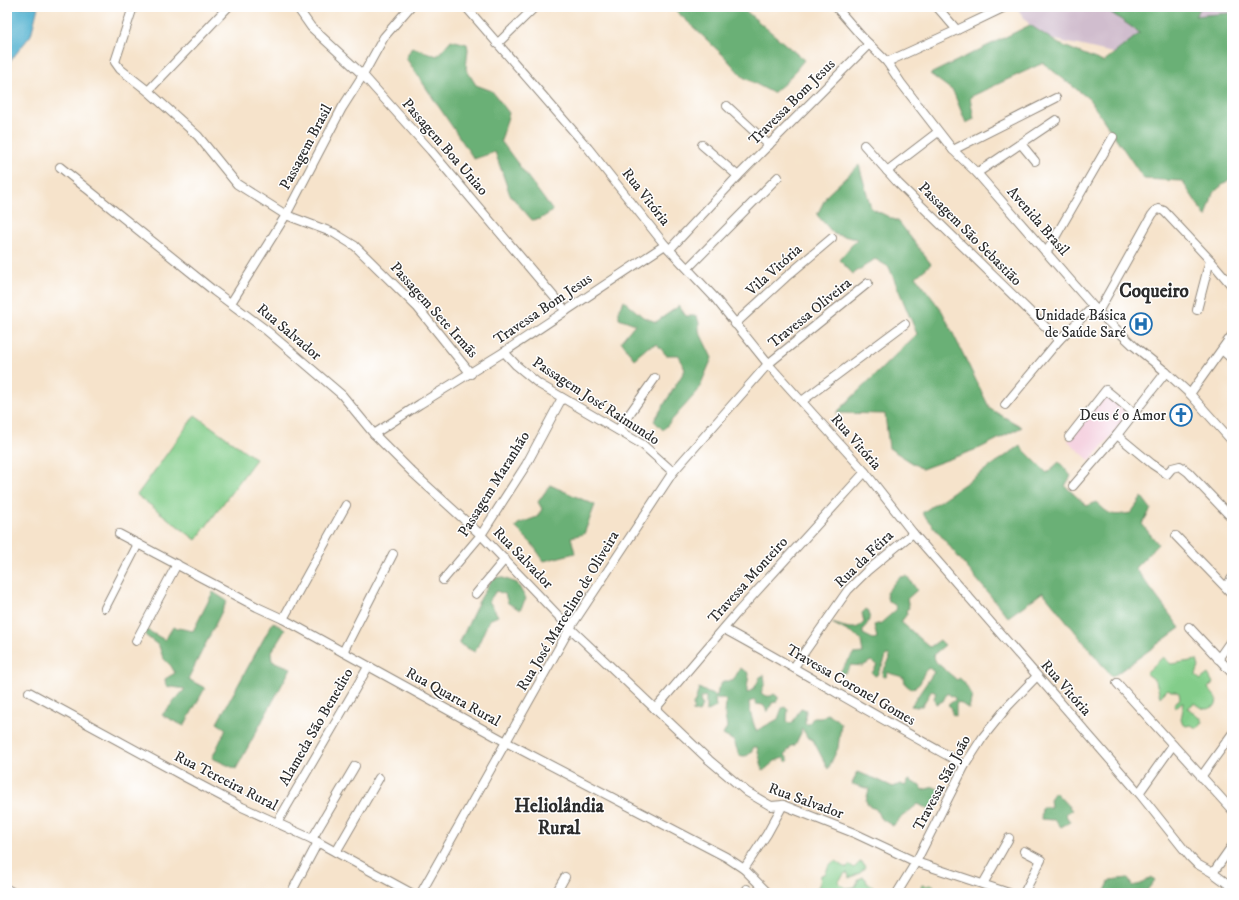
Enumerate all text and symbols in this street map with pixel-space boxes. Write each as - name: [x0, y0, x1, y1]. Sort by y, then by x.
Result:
- street label: Travessa Bom Jesus: [745, 55, 839, 149]
- street label: Passagem Boa Uniao: [398, 95, 492, 199]
- street label: Passagem Brasil: [275, 101, 337, 193]
- street label: Rua Vitória: [618, 164, 675, 230]
- street label: Passagem São Sebastião: [914, 178, 1026, 290]
- street label: Avenida Brasil: [1003, 182, 1074, 260]
- street label: Vila Vitória: [741, 240, 806, 301]
- street label: Passagem Sete Irmãs: [386, 258, 482, 362]
- street label: Travessa Bom Jesus: [490, 269, 596, 349]
- street label: Travessa Oliveira: [765, 273, 856, 352]
- district label: Coqueiro: [1119, 280, 1189, 304]
- street label: Rua Salvador: [253, 299, 326, 365]
- place label: Unidade Básica de Saúde Saré: [1035, 306, 1127, 342]
- hospital icon: Unidade Básica de Saúde Saré: [1128, 311, 1154, 337]
- street label: Passagem José Raimundo: [529, 353, 663, 449]
- church icon: Deus é o Amor: [1168, 402, 1194, 428]
- place label: Deus é o Amor: [1080, 406, 1166, 425]
- street label: Rua Vitória: [827, 410, 886, 474]
- street label: Passagem Maranhão: [454, 428, 534, 540]
- street label: Rua Salvador: [489, 523, 557, 593]
- street label: Rua da Féira: [831, 526, 898, 592]
- street label: Rua José Marcelino de Oliveira: [513, 527, 624, 695]
- street label: Travessa Monteiro: [704, 533, 792, 627]
- street label: Travessa Coronel Gomes: [783, 640, 919, 730]
- street label: Rua Vitória: [1037, 656, 1096, 720]
- street label: Rua Quarta Rural: [402, 663, 504, 731]
- street label: Alameda São Benedito: [275, 665, 357, 789]
- street label: Travessa São João: [909, 732, 975, 834]
- street label: Rua Terceira Rural: [171, 747, 281, 816]
- street label: Rua Salvador: [766, 779, 847, 824]
- district label: Heliolândia Rural: [514, 795, 605, 840]

